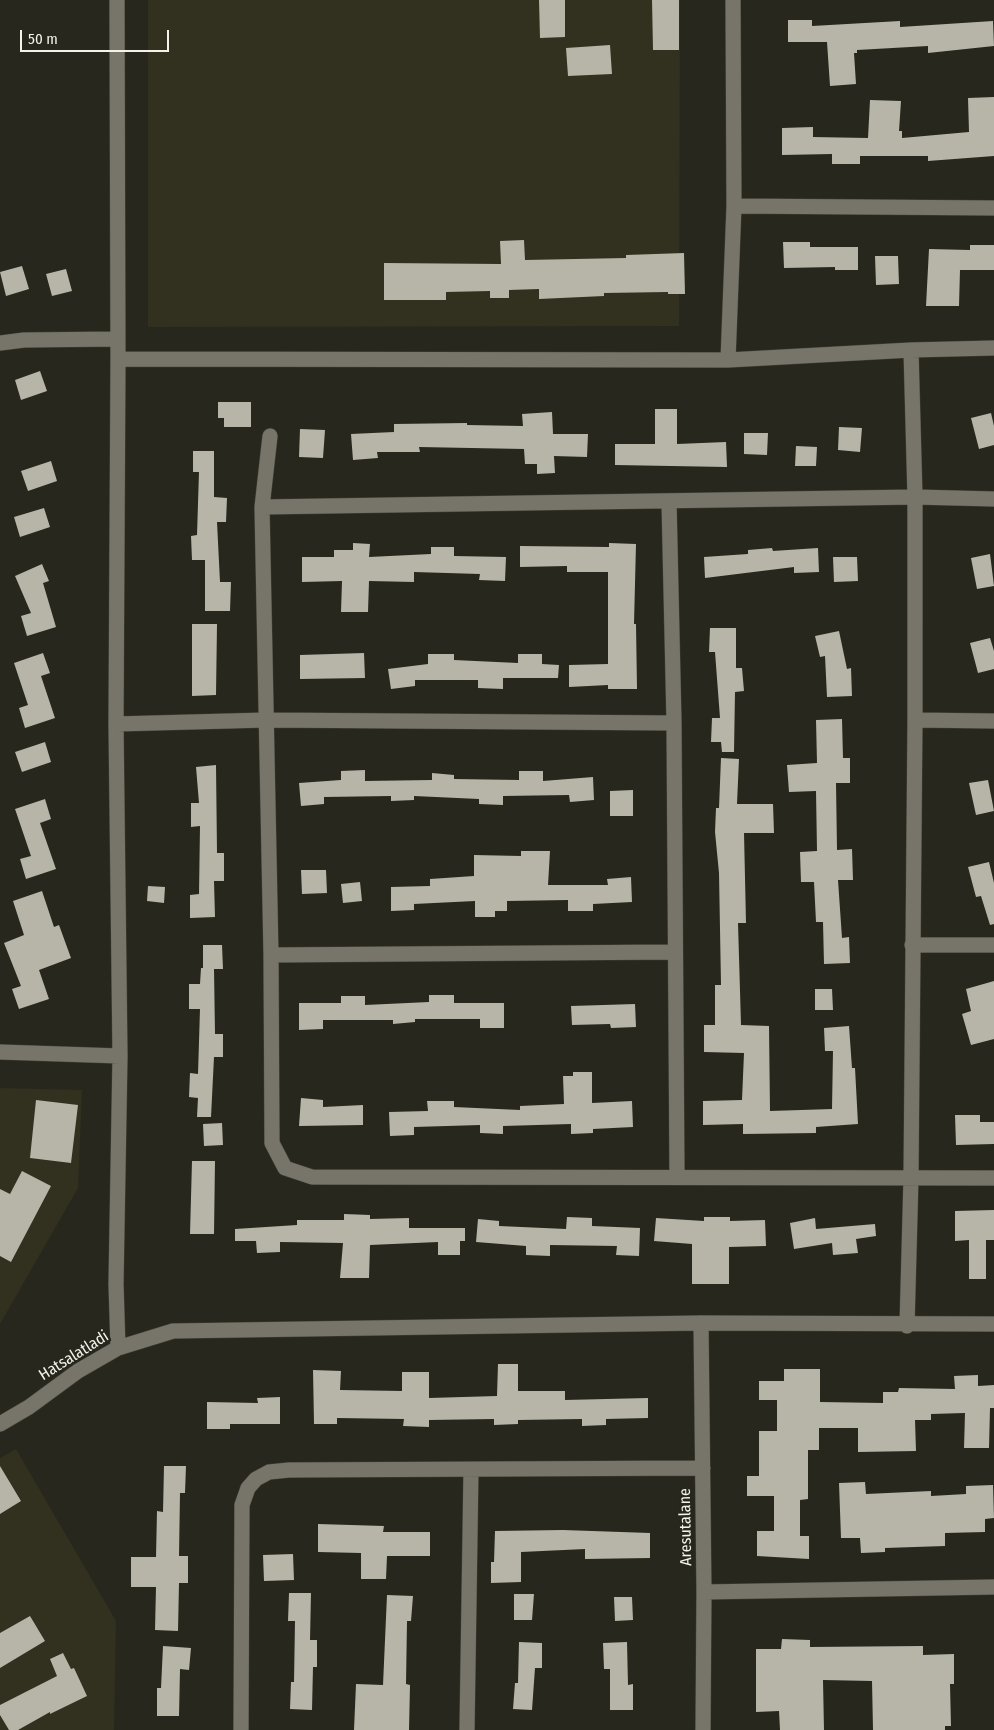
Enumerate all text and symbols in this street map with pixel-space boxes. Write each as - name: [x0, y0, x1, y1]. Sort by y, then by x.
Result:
- scale bar: [22, 20, 171, 52]
- text: 50 m: [28, 30, 58, 48]
- street label: Hatsalatladi: [35, 1327, 113, 1385]
- street label: Aresutalane: [676, 1488, 696, 1566]

